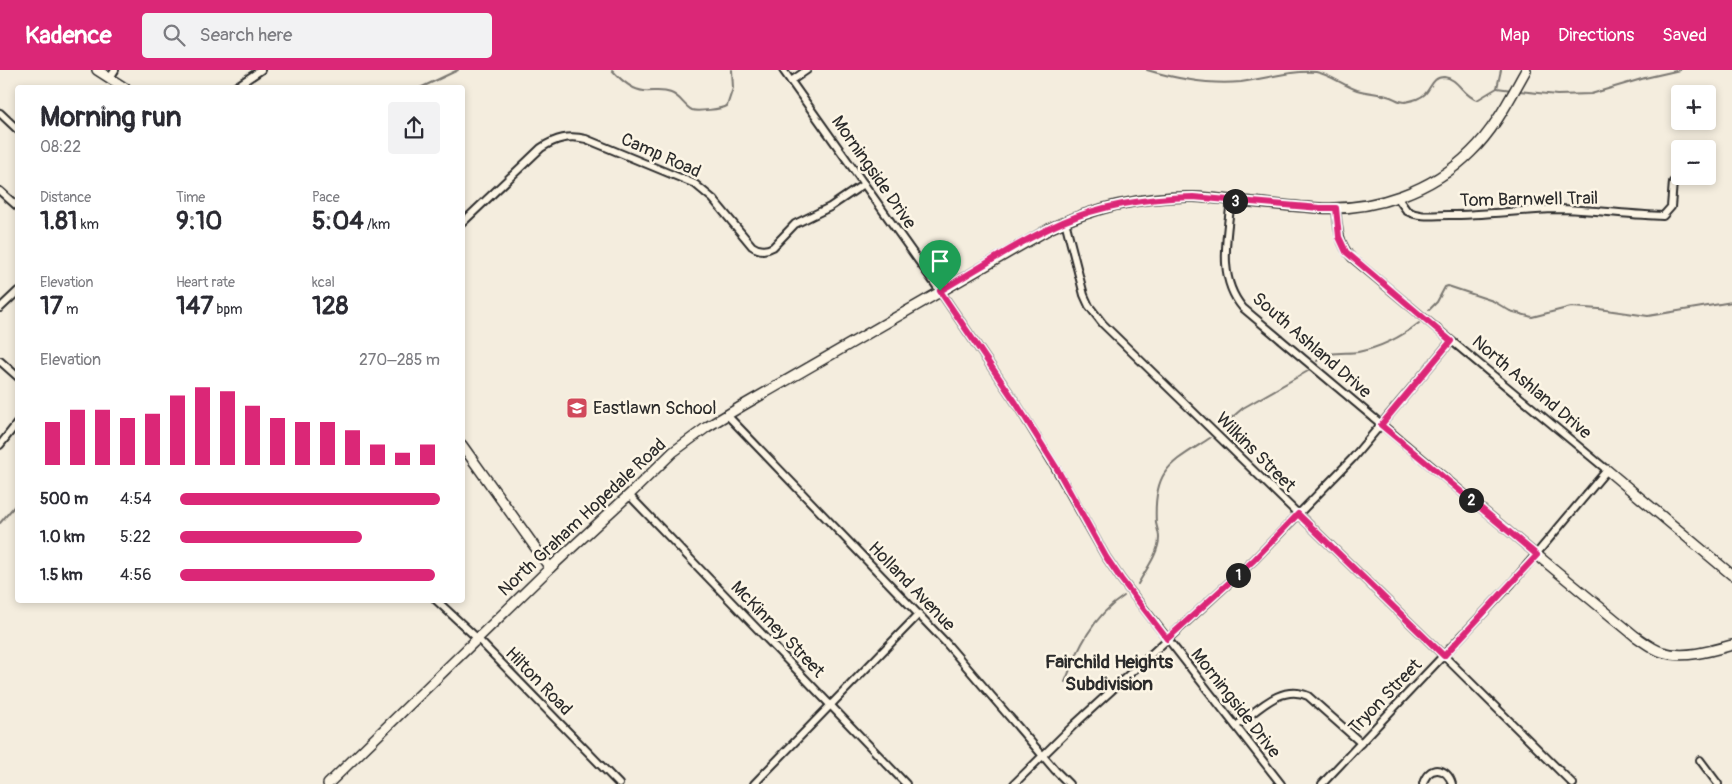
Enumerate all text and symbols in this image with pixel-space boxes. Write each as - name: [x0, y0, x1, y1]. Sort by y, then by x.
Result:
- search box: [142, 13, 492, 58]
- text: Kadence: [25, 21, 112, 50]
- icon: search: [160, 21, 188, 49]
- text: Search here: [200, 23, 292, 47]
- text: Map: [1500, 24, 1530, 47]
- text: Directions: [1558, 24, 1634, 47]
- text: Saved: [1662, 24, 1707, 47]
- map controls: [1671, 85, 1716, 185]
- button: +: [1671, 85, 1716, 130]
- text: Morning run: [40, 100, 182, 135]
- button: share: [388, 102, 440, 154]
- street label: Morningside Drive: [826, 111, 921, 233]
- street label: Camp Road: [617, 128, 704, 183]
- text: 08:22: [40, 137, 81, 157]
- button: −: [1671, 140, 1716, 185]
- street label: Tom Barnwell Trail: [1460, 187, 1599, 212]
- pin: 3: [1222, 188, 1248, 214]
- text: Distance: [40, 189, 91, 206]
- text: Time: [176, 189, 205, 206]
- text: Pace: [312, 189, 340, 206]
- text: 3: [1232, 193, 1239, 210]
- text: 1.81: [40, 206, 78, 237]
- text: 9:10: [176, 206, 222, 237]
- text: 5:04: [312, 206, 364, 237]
- text: km: [78, 216, 99, 233]
- text: /km: [364, 216, 390, 233]
- pin: [919, 240, 961, 291]
- icon: arrive: [926, 247, 954, 275]
- text: Elevation: [40, 274, 93, 291]
- text: Heart rate: [176, 274, 235, 291]
- text: kcal: [312, 274, 335, 291]
- street label: South Ashland Drive: [1247, 287, 1376, 403]
- text: 17: [40, 291, 63, 322]
- text: 147: [176, 291, 214, 322]
- text: 128: [312, 291, 348, 322]
- text: m: [63, 301, 79, 318]
- text: bpm: [214, 301, 242, 318]
- street label: North Ashland Drive: [1467, 331, 1596, 444]
- text: Elevation: [40, 350, 101, 370]
- text: 270–285 m: [359, 350, 440, 370]
- school or university icon: Eastlawn School: [565, 396, 589, 420]
- place label: Eastlawn School: [593, 397, 717, 420]
- street label: Wilkins Street: [1211, 407, 1301, 498]
- street label: North Graham Hopedale Road: [494, 433, 671, 601]
- pin: 2: [1458, 488, 1484, 512]
- text: 500 m: [40, 489, 88, 509]
- text: 4:54: [120, 489, 152, 509]
- text: 2: [1468, 492, 1475, 509]
- text: 1.0 km: [40, 527, 85, 547]
- text: 5:22: [120, 527, 151, 547]
- street label: Holland Avenue: [863, 537, 960, 636]
- pin: 1: [1226, 562, 1250, 588]
- text: 1.5 km: [40, 565, 83, 585]
- text: 4:56: [120, 565, 152, 585]
- text: 1: [1236, 567, 1241, 584]
- street label: McKinney Street: [726, 576, 830, 683]
- street label: Hilton Road: [500, 642, 577, 721]
- street label: Morningside Drive: [1186, 644, 1286, 763]
- district label: Fairchild Heights Subdivision: [1045, 650, 1174, 696]
- street label: Tryon Street: [1344, 653, 1427, 739]

